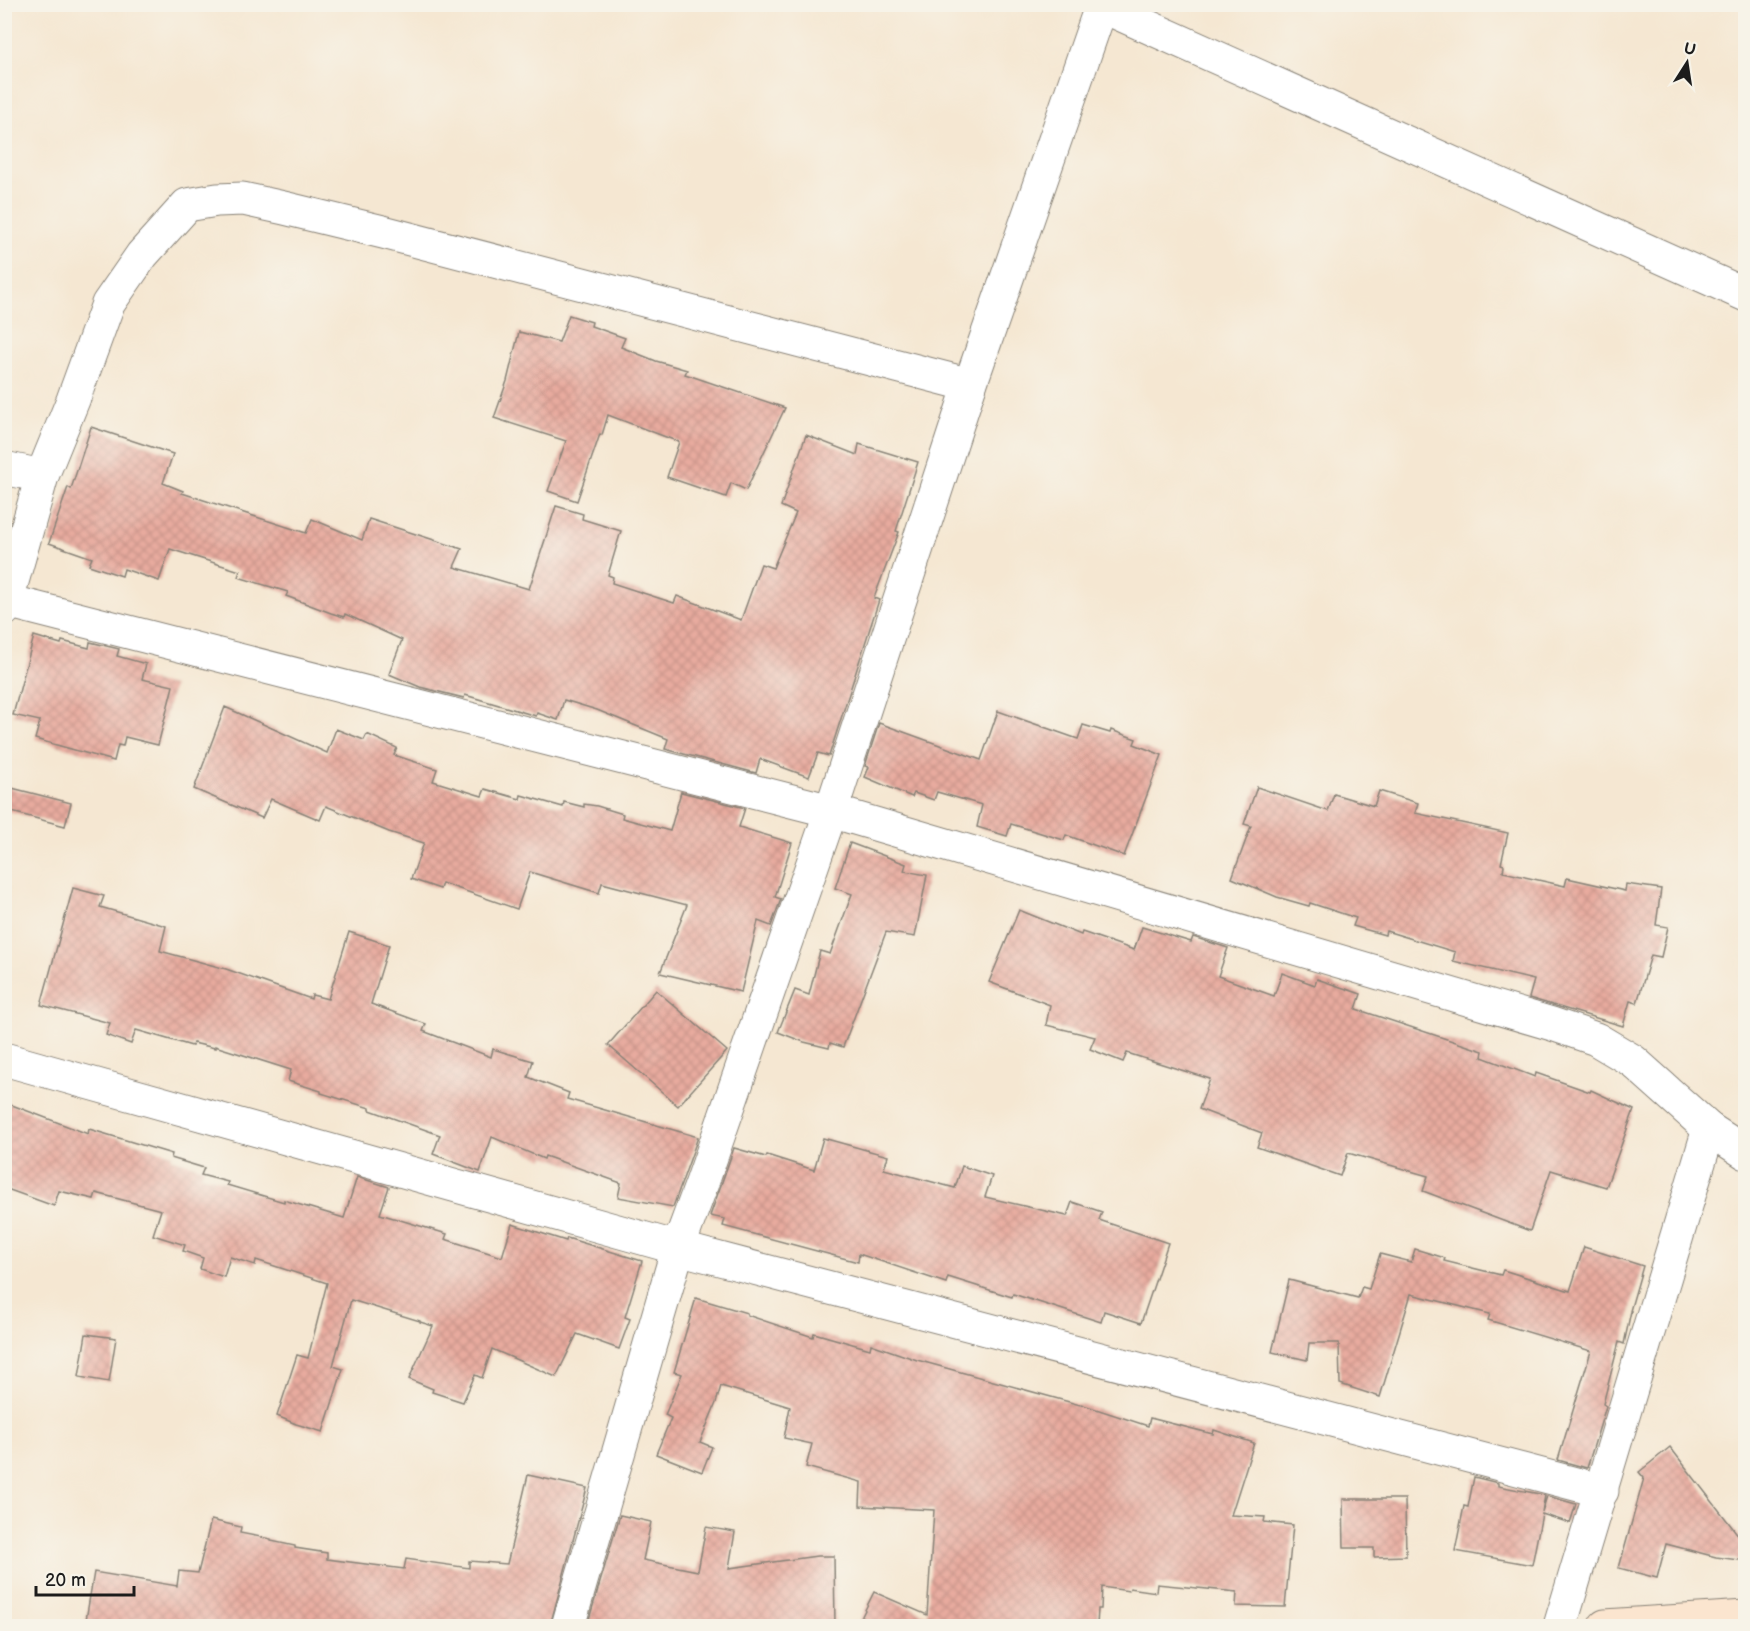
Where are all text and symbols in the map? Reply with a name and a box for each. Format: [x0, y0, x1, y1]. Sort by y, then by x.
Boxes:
north arrow [1657, 33, 1717, 93]
text: U [1682, 39, 1697, 60]
scale bar [36, 1559, 134, 1597]
text: 20 m [45, 1570, 86, 1591]

